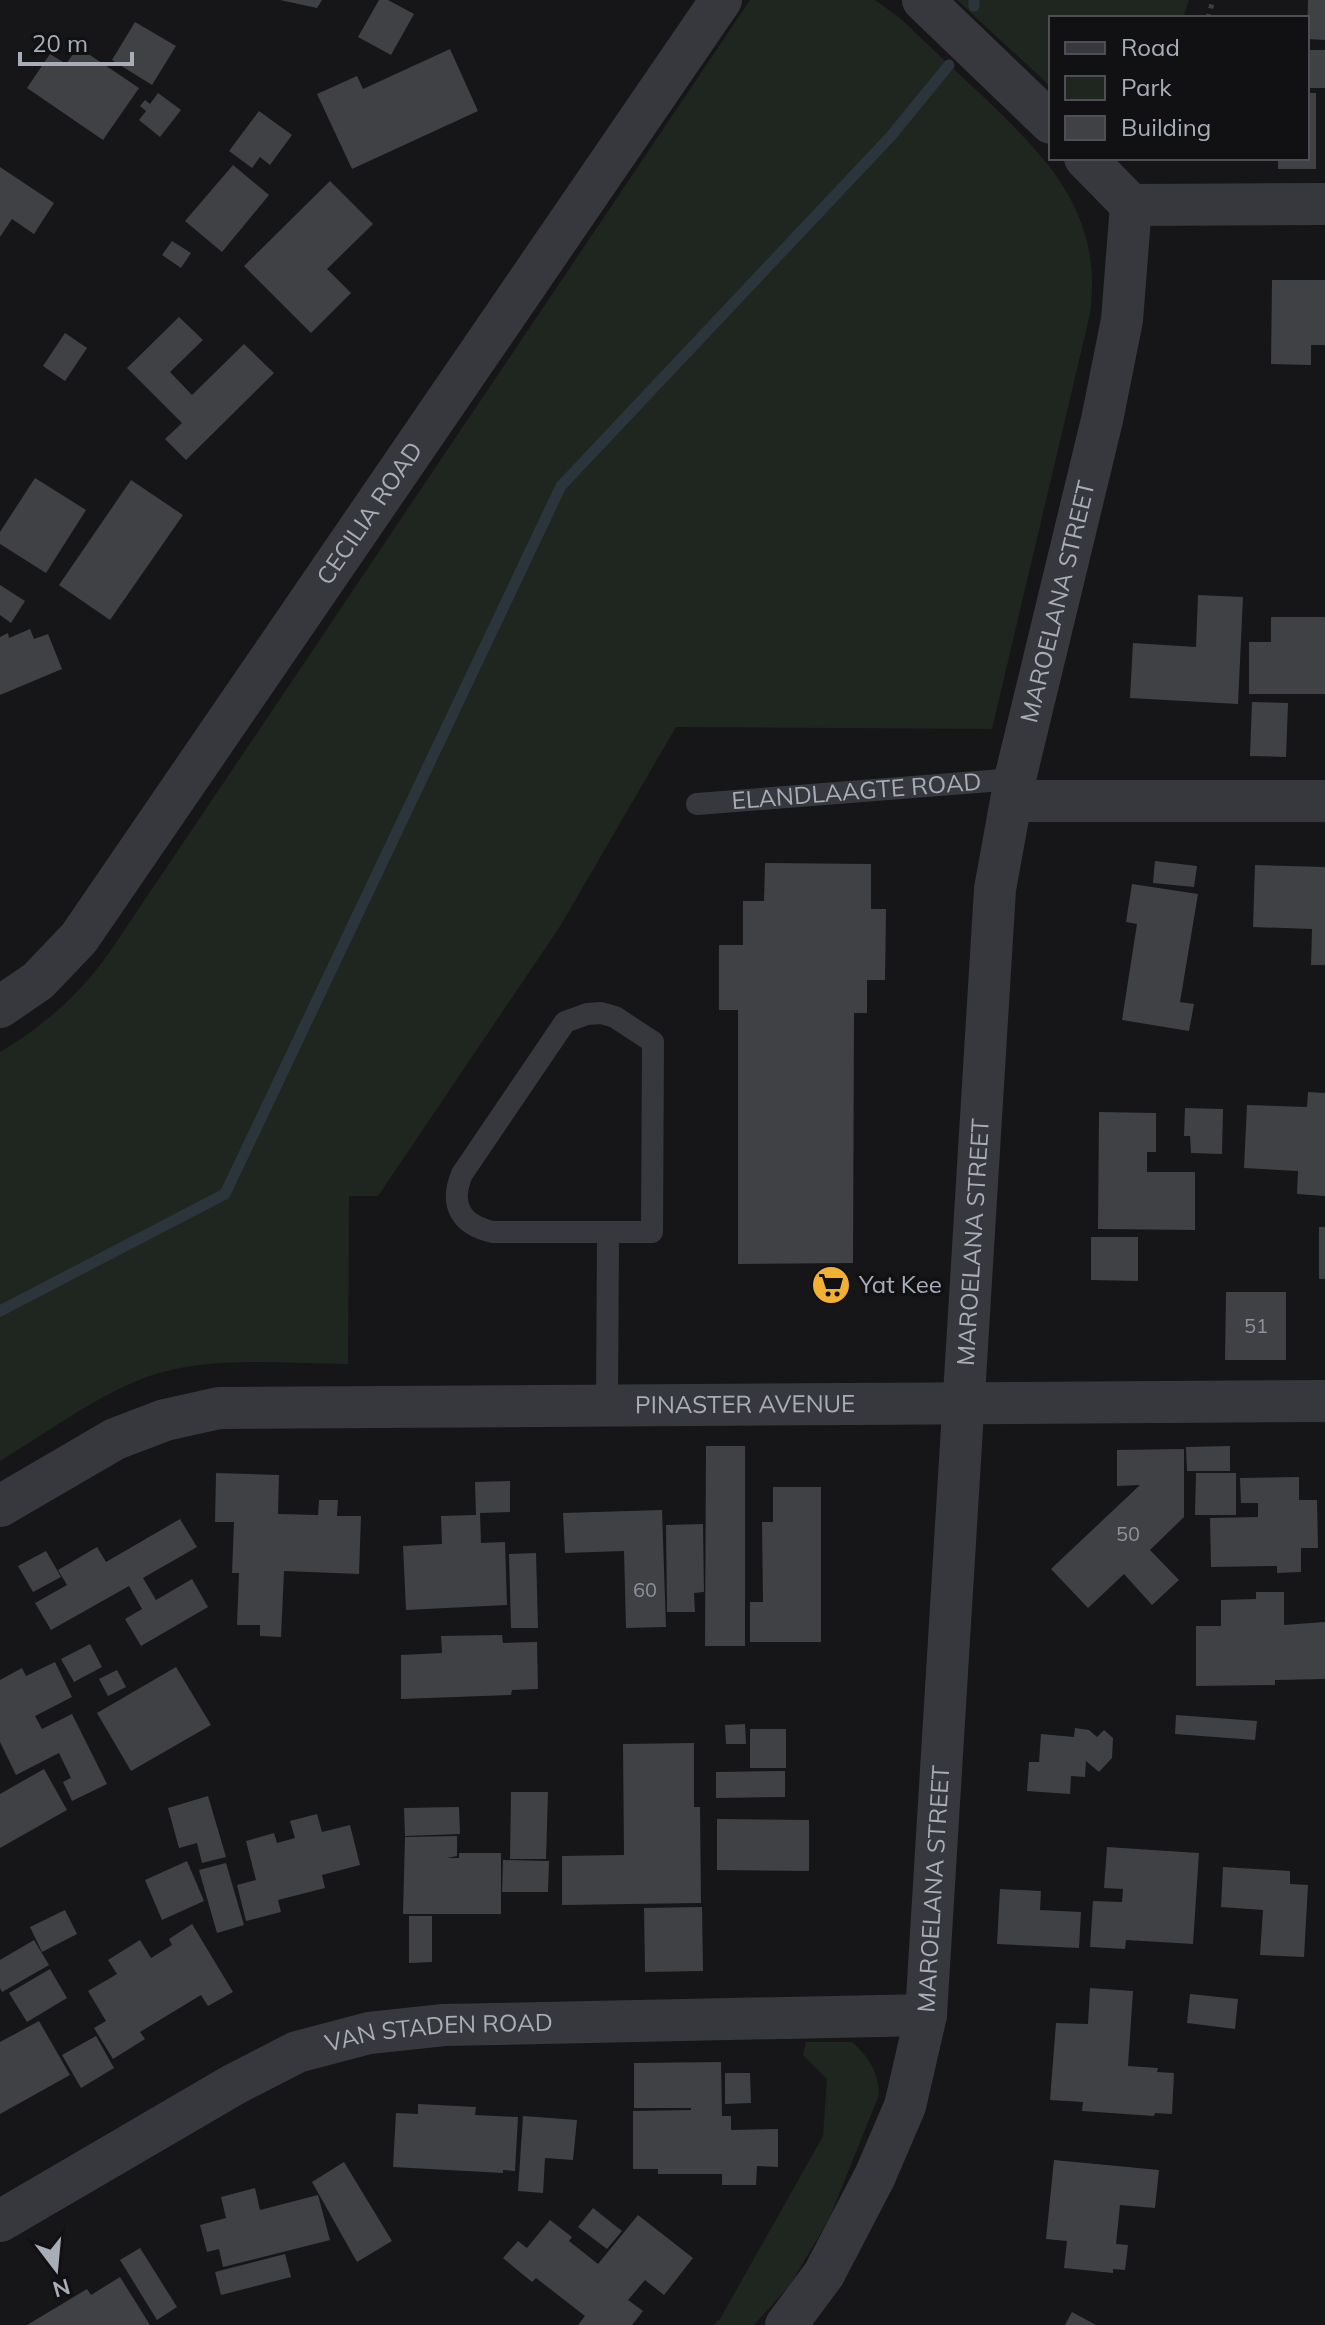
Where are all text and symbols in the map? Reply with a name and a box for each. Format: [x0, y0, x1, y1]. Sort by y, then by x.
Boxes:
scale bar [20, 16, 132, 66]
legend [1049, 16, 1309, 160]
text: 20 m [32, 28, 88, 58]
text: Road [1121, 32, 1180, 62]
text: Park [1121, 72, 1172, 102]
text: Building [1121, 112, 1211, 142]
street label: CECILIA ROAD [309, 436, 428, 590]
street label: MAROELANA STREET [1013, 477, 1101, 725]
street label: ELANDLAAGTE ROAD [730, 766, 982, 815]
street label: MAROELANA STREET [950, 1117, 995, 1367]
supermarket icon: Yat Kee [810, 1264, 852, 1306]
place label: Yat Kee [858, 1269, 942, 1299]
house number: 51 [1244, 1313, 1268, 1338]
street label: PINASTER AVENUE [635, 1388, 855, 1419]
house number: 50 [1116, 1521, 1140, 1546]
house number: 60 [633, 1577, 657, 1602]
street label: MAROELANA STREET [910, 1764, 955, 2013]
street label: VAN STADEN ROAD [322, 2007, 553, 2058]
north arrow [16, 2229, 96, 2309]
text: N [50, 2272, 73, 2304]

